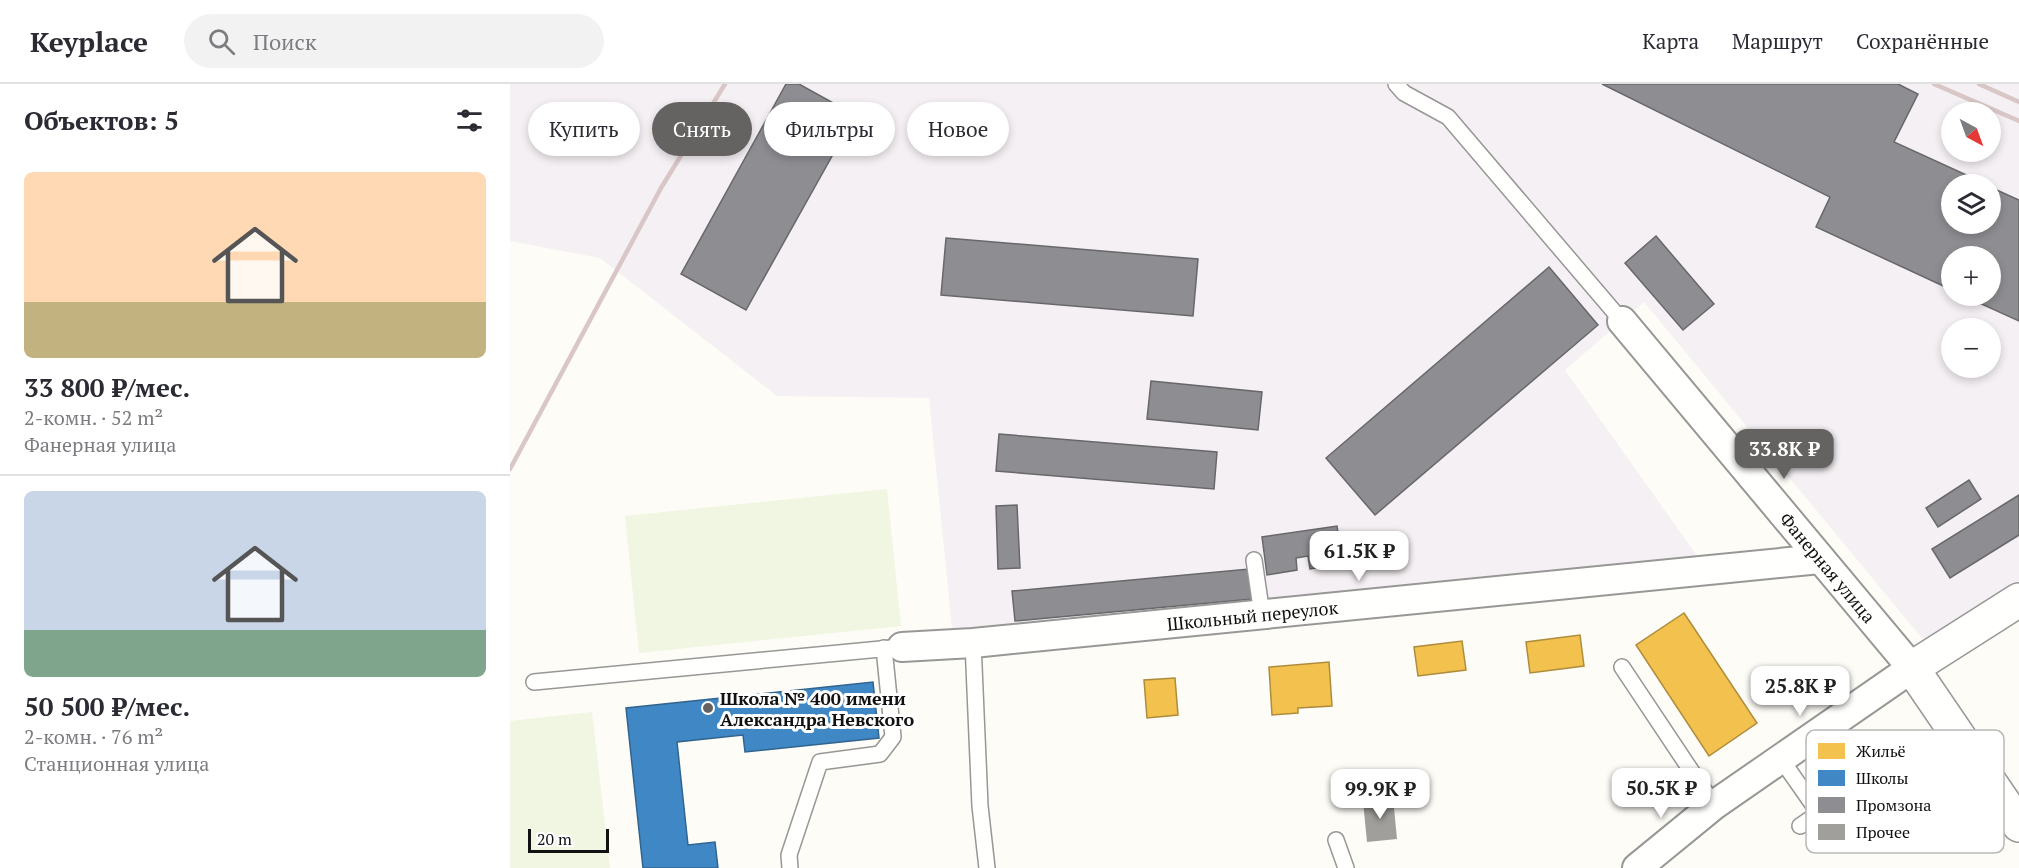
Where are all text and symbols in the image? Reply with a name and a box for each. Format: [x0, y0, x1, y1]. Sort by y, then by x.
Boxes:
search box [184, 14, 604, 68]
text: Keyplace [30, 23, 148, 60]
icon: search [205, 25, 238, 58]
text: Поиск [253, 27, 317, 56]
text: Карта [1642, 27, 1699, 55]
text: Маршрут [1732, 27, 1823, 55]
text: Сохранённые [1856, 27, 1989, 55]
chip: Купить [528, 102, 640, 156]
chip: Снять [652, 102, 752, 156]
chip: Фильтры [764, 102, 895, 156]
chip: Новое [907, 102, 1009, 156]
north arrow [1941, 102, 2001, 162]
map controls [1941, 102, 2001, 378]
text: Объектов: 5 [24, 103, 179, 137]
icon: filters [453, 104, 486, 137]
button: layers [1941, 174, 2001, 234]
icon: home [201, 211, 309, 319]
button: + [1941, 246, 2001, 306]
button: − [1941, 318, 2001, 378]
text: 33 800 ₽/мес. [24, 370, 190, 404]
text: 2-комн. · 52 m² [24, 404, 163, 431]
pin: 33.8K ₽ [1729, 429, 1839, 480]
text: Фанерная улица [24, 431, 176, 458]
text: 33.8K ₽ [1749, 435, 1819, 462]
street label: Фанерная улица [1775, 507, 1881, 628]
icon: home [201, 530, 309, 638]
pin: 61.5K ₽ [1304, 531, 1414, 582]
text: 61.5K ₽ [1324, 537, 1394, 564]
street label: Школьный переулок [1166, 595, 1339, 636]
pin: 25.8K ₽ [1745, 666, 1855, 717]
text: 25.8K ₽ [1765, 672, 1835, 699]
place label: Школа № 400 имени Александра Невского [720, 686, 914, 731]
text: 50 500 ₽/мес. [24, 689, 190, 723]
marker: Школа № 400 имени Александра Невского [701, 701, 715, 715]
text: 2-комн. · 76 m² [24, 723, 163, 750]
legend [1806, 730, 2004, 853]
text: Жильё [1856, 740, 1906, 762]
text: Станционная улица [24, 750, 209, 777]
text: Школы [1856, 767, 1908, 789]
pin: 50.5K ₽ [1606, 768, 1716, 819]
pin: 99.9K ₽ [1325, 769, 1435, 820]
text: 50.5K ₽ [1626, 774, 1696, 801]
text: 99.9K ₽ [1345, 775, 1415, 802]
text: Промзона [1856, 794, 1931, 816]
text: Прочее [1856, 821, 1910, 843]
scale bar [528, 826, 609, 854]
text: 20 m [537, 828, 572, 850]

